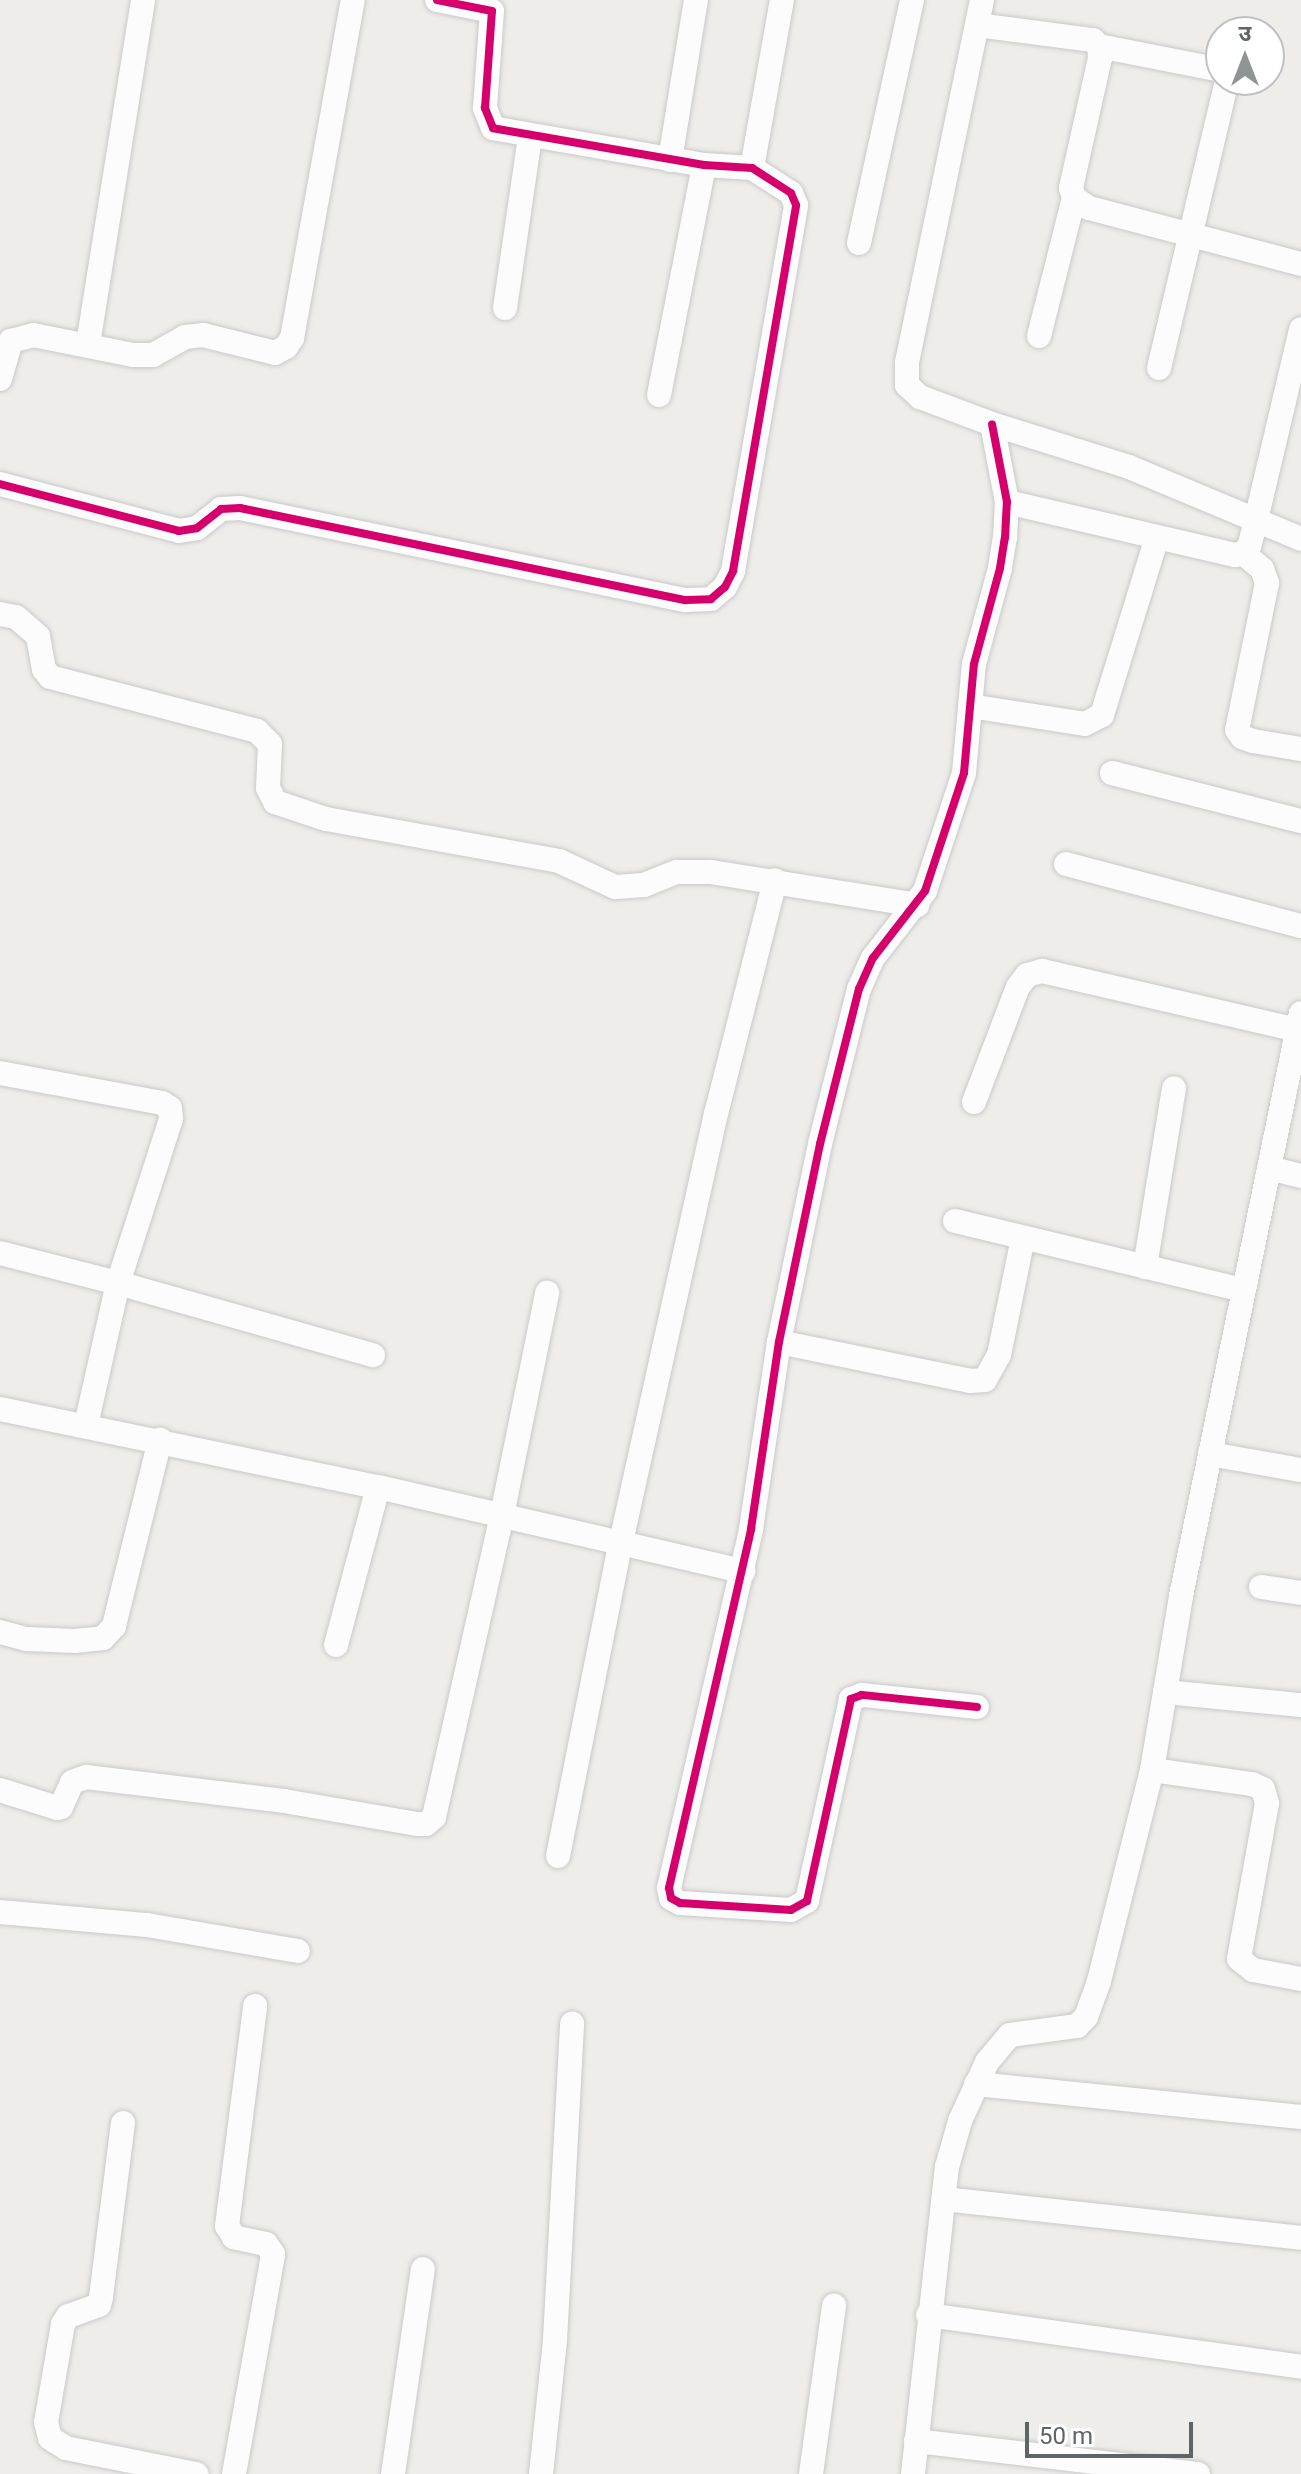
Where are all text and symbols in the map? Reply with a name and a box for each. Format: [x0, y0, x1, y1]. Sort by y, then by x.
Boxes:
north arrow [1205, 16, 1285, 96]
text: उ [1239, 21, 1251, 46]
scale bar [1029, 2406, 1197, 2456]
text: 50 m [1039, 2422, 1093, 2450]

